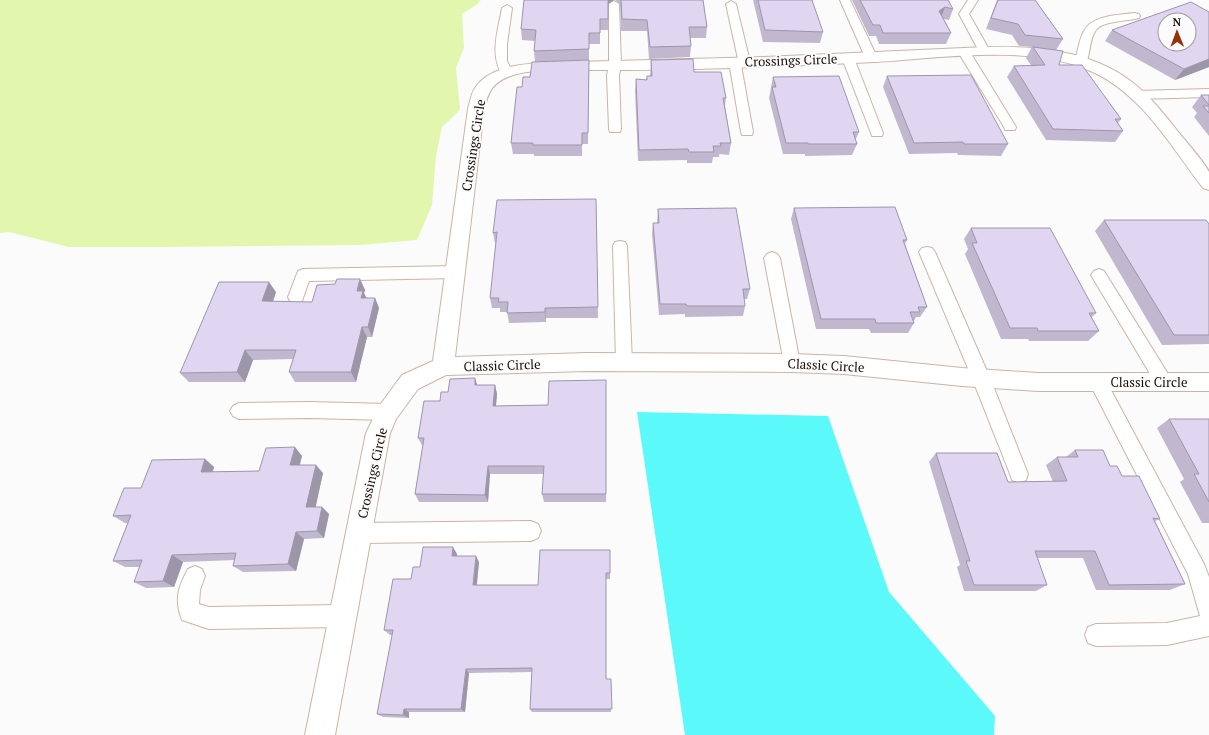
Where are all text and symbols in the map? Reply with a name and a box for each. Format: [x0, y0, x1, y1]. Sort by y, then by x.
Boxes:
north arrow [1157, 12, 1197, 52]
text: N [1173, 15, 1182, 29]
street label: Crossings Circle [744, 49, 838, 71]
street label: Crossings Circle [457, 98, 489, 192]
street label: Classic Circle [787, 354, 865, 376]
street label: Classic Circle [463, 355, 541, 375]
street label: Classic Circle [1110, 373, 1188, 391]
street label: Crossings Circle [353, 426, 391, 520]

